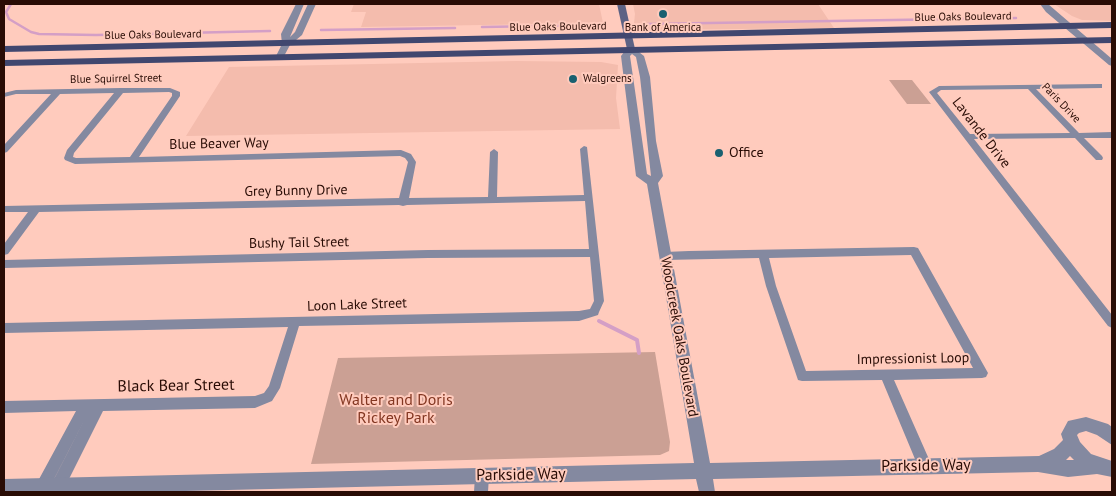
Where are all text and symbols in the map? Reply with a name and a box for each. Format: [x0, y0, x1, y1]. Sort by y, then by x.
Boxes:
marker: Bank of America [657, 8, 669, 20]
street label: Blue Oaks Boulevard [914, 10, 1012, 24]
street label: Blue Oaks Boulevard [509, 20, 607, 34]
place label: Bank of America [625, 21, 701, 35]
street label: Blue Oaks Boulevard [104, 28, 202, 42]
street label: Blue Squirrel Street [70, 72, 162, 86]
place label: Walgreens [583, 72, 632, 86]
marker: Walgreens [567, 73, 579, 85]
street label: Paris Drive [1039, 80, 1083, 126]
street label: Lavande Drive [948, 94, 1014, 172]
street label: Blue Beaver Way [169, 135, 269, 153]
place label: Office [729, 145, 764, 161]
marker: Office [713, 147, 725, 159]
street label: Grey Bunny Drive [244, 182, 348, 200]
street label: Bushy Tail Street [249, 234, 349, 252]
street label: Woodcreek Oaks Boulevard [657, 256, 701, 418]
street label: Loon Lake Street [307, 295, 407, 315]
street label: Impressionist Loop [857, 350, 969, 368]
street label: Black Bear Street [117, 375, 235, 397]
park label: Walter and Doris Rickey Park [339, 390, 453, 428]
street label: Parkside Way [881, 456, 971, 476]
street label: Parkside Way [476, 465, 566, 485]

